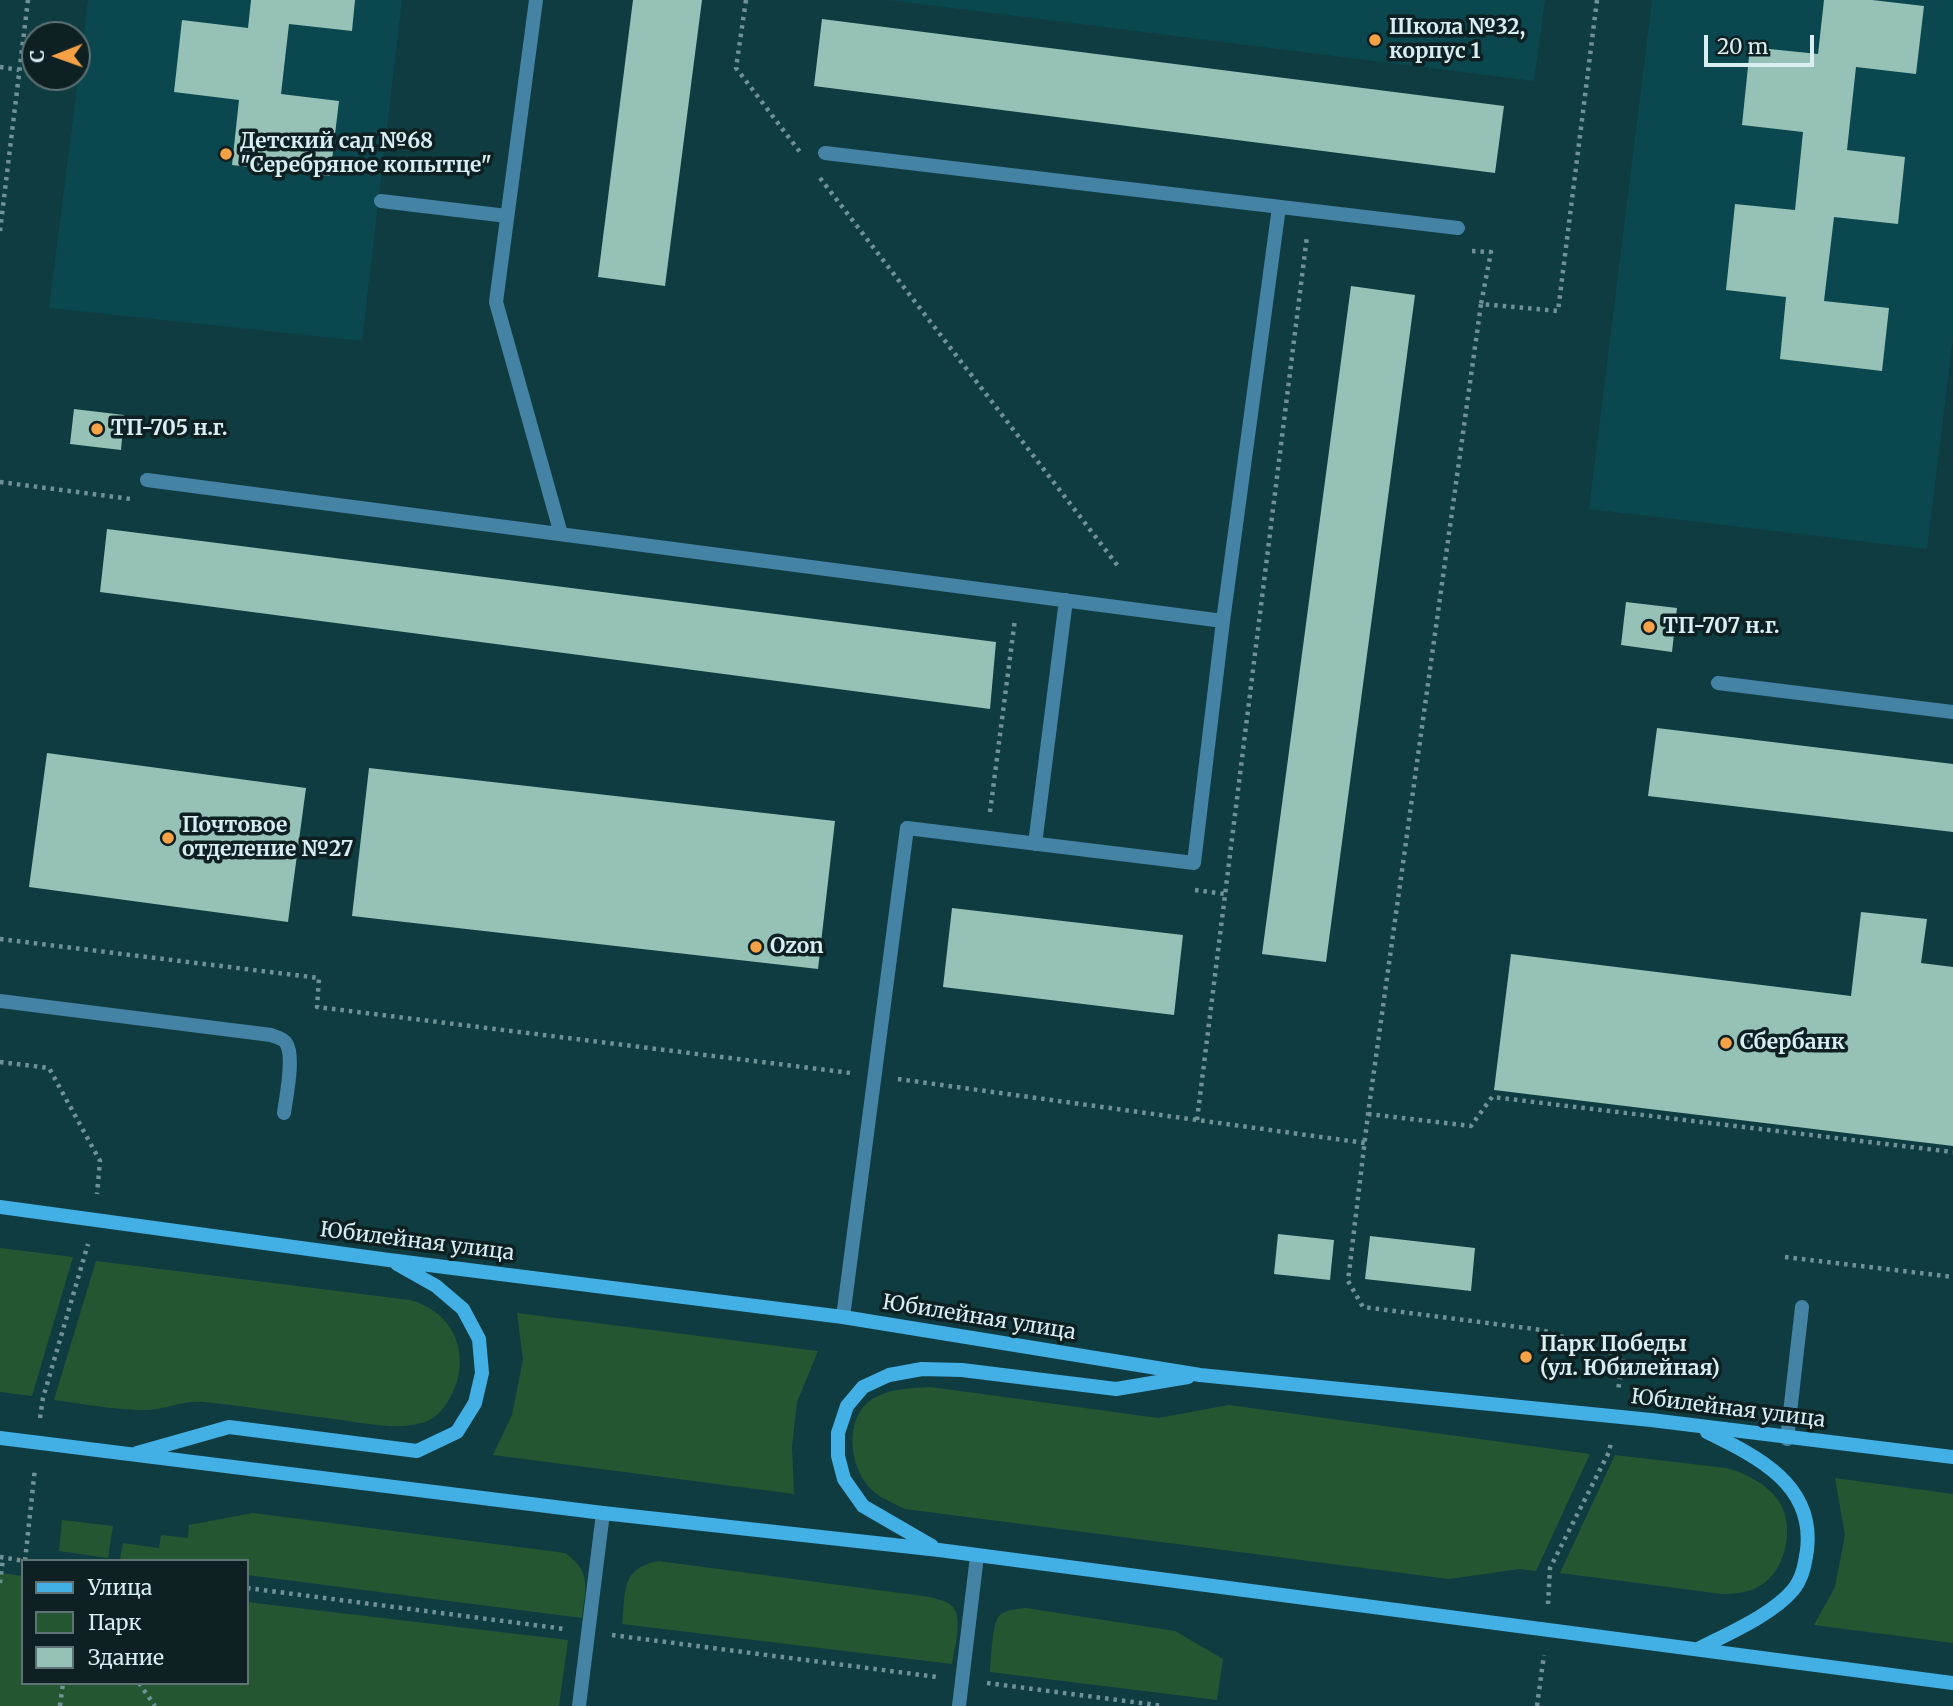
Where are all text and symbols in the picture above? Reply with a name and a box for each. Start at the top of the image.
place label: Школа №32, корпус 1 [1389,15,1525,65]
north arrow [21,21,91,91]
scale bar [1708,21,1818,65]
marker: Школа №32, корпус 1 [1367,32,1383,48]
text: 20 m [1717,33,1768,60]
text: С [25,50,49,63]
place label: Детский сад №68 "Серебряное копытце" [240,129,492,179]
marker: Детский сад №68 "Серебряное копытце" [218,146,234,162]
place label: ТП-705 н.г. [111,416,228,442]
marker: ТП-705 н.г. [89,421,105,437]
place label: ТП-707 н.г. [1663,614,1780,640]
marker: ТП-707 н.г. [1641,619,1657,635]
place label: Почтовое отделение №27 [182,813,353,863]
marker: Почтовое отделение №27 [160,830,176,846]
place label: Ozon [770,934,824,960]
marker: Ozon [748,939,764,955]
place label: Сбербанк [1740,1030,1845,1056]
marker: Сбербанк [1718,1035,1734,1051]
street label: Юбилейная улица [318,1218,516,1266]
street label: Юбилейная улица [880,1290,1078,1346]
place label: Парк Победы (ул. Юбилейная) [1540,1332,1720,1382]
marker: Парк Победы (ул. Юбилейная) [1518,1349,1534,1365]
street label: Юбилейная улица [1629,1385,1827,1433]
legend [21,1559,248,1685]
text: Улица [88,1574,152,1601]
text: Парк [88,1609,142,1636]
text: Здание [88,1644,164,1671]

